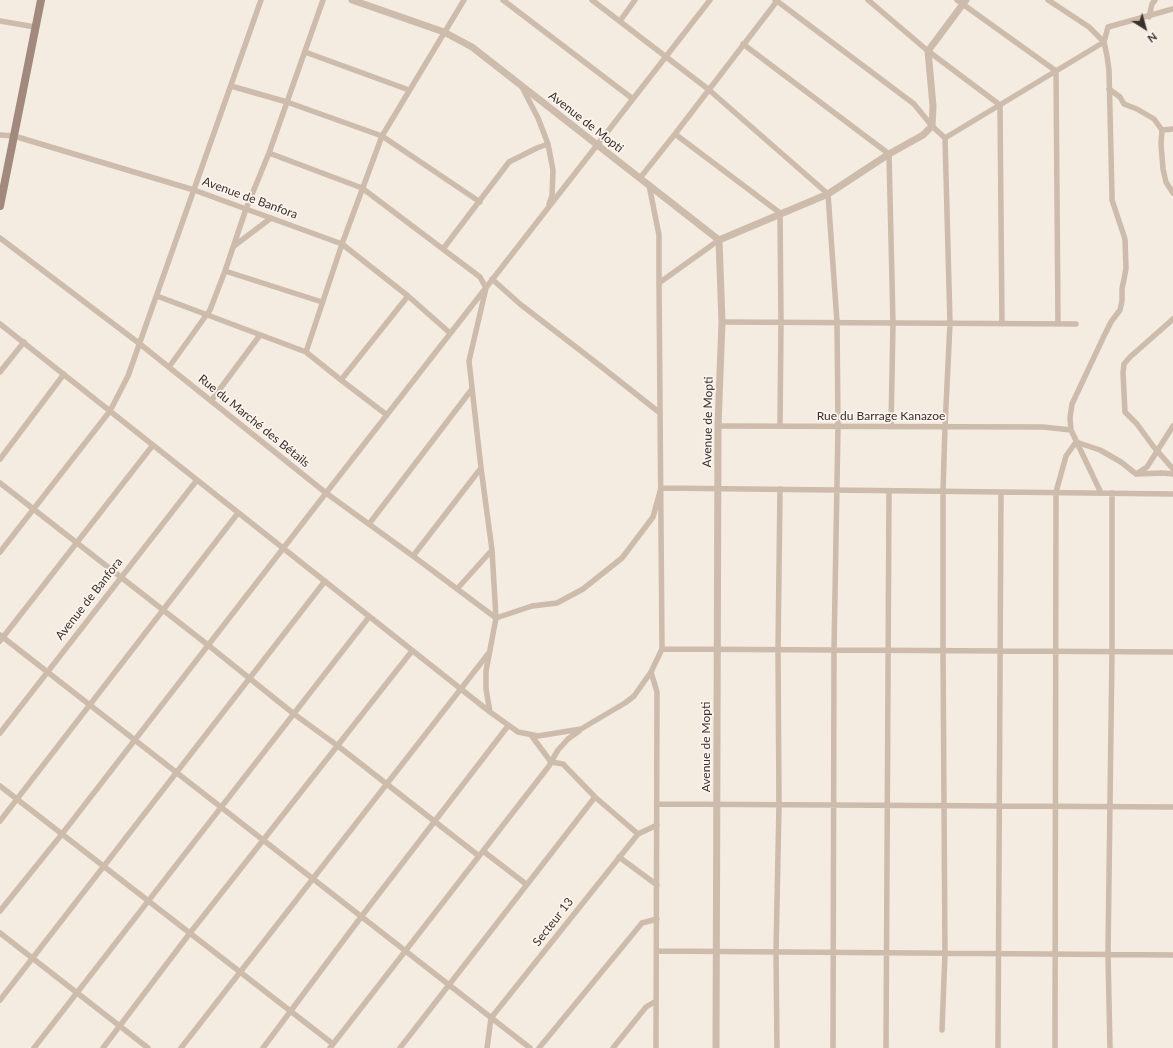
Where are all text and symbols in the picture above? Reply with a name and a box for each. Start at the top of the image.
north arrow [1125,8,1165,48]
text: N [1145,30,1160,46]
street label: Avenue de Mopti [546,88,626,156]
street label: Avenue de Banfora [200,174,300,222]
street label: Rue du Marché des Bétails [195,372,313,470]
street label: Avenue de Mopti [700,377,716,467]
street label: Rue du Barrage Kanazoe [817,409,945,423]
street label: Avenue de Banfora [52,555,126,643]
street label: Avenue de Mopti [699,702,713,792]
street label: Secteur 13 [530,895,576,949]

